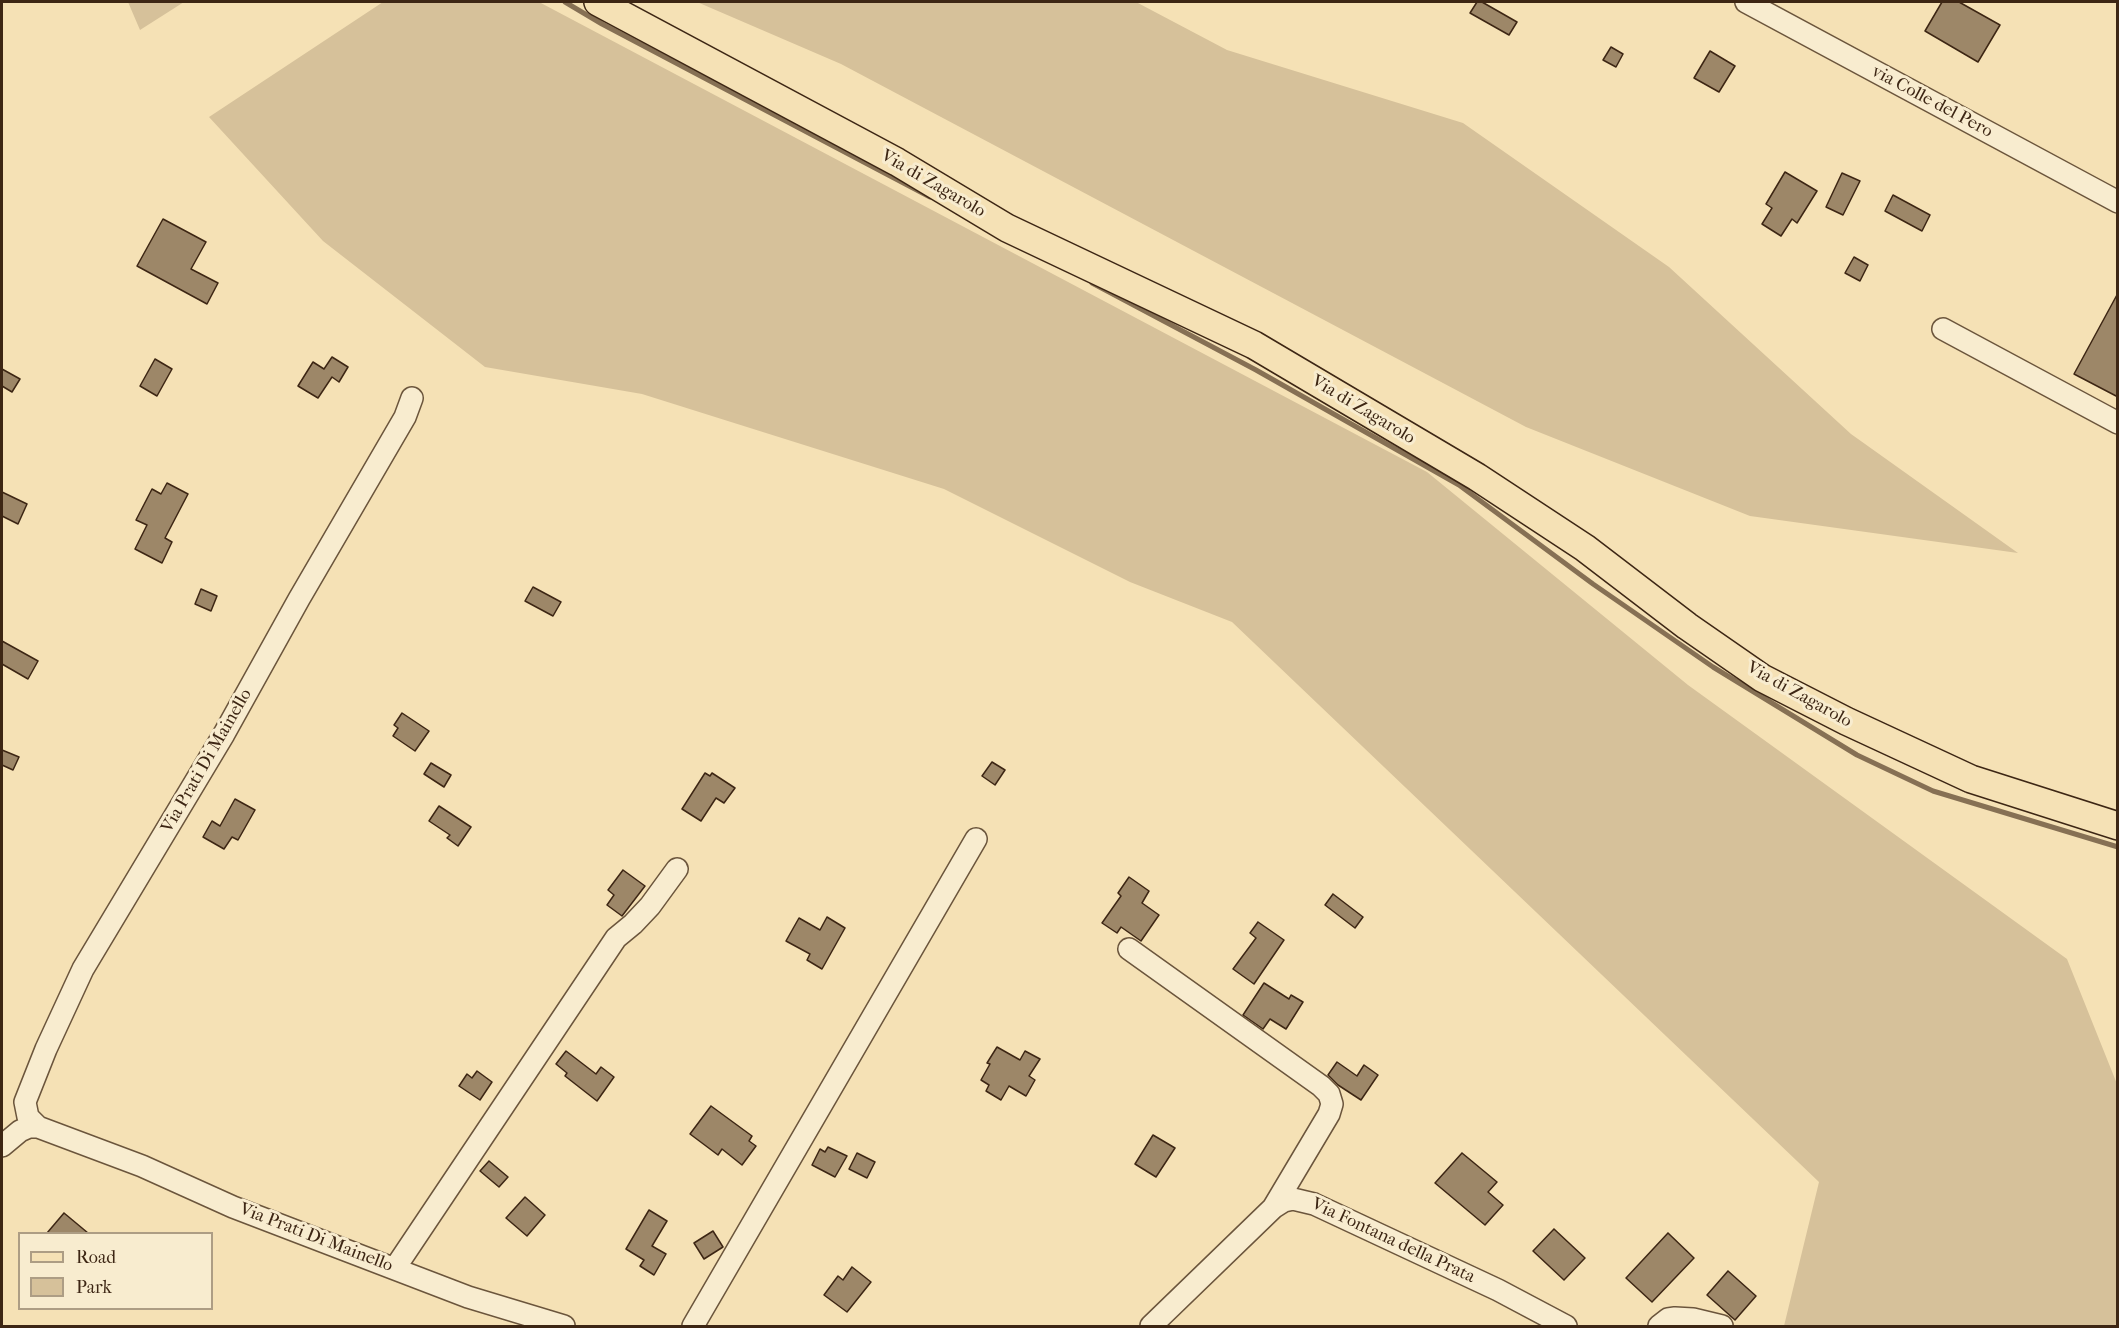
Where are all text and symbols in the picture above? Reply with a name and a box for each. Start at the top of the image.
street label: via Colle del Pero [1868,61,1996,143]
street label: Via di Zagarolo [877,145,989,223]
street label: Via di Zagarolo [1307,371,1419,449]
street label: Via di Zagarolo [1743,657,1855,733]
street label: Via Prati Di Mainello [157,685,257,837]
street label: Via Fontana della Prata [1308,1194,1478,1288]
street label: Via Prati Di Mainello [236,1199,396,1277]
legend [18,1232,213,1310]
text: Road [76,1247,116,1268]
text: Park [76,1277,112,1298]

